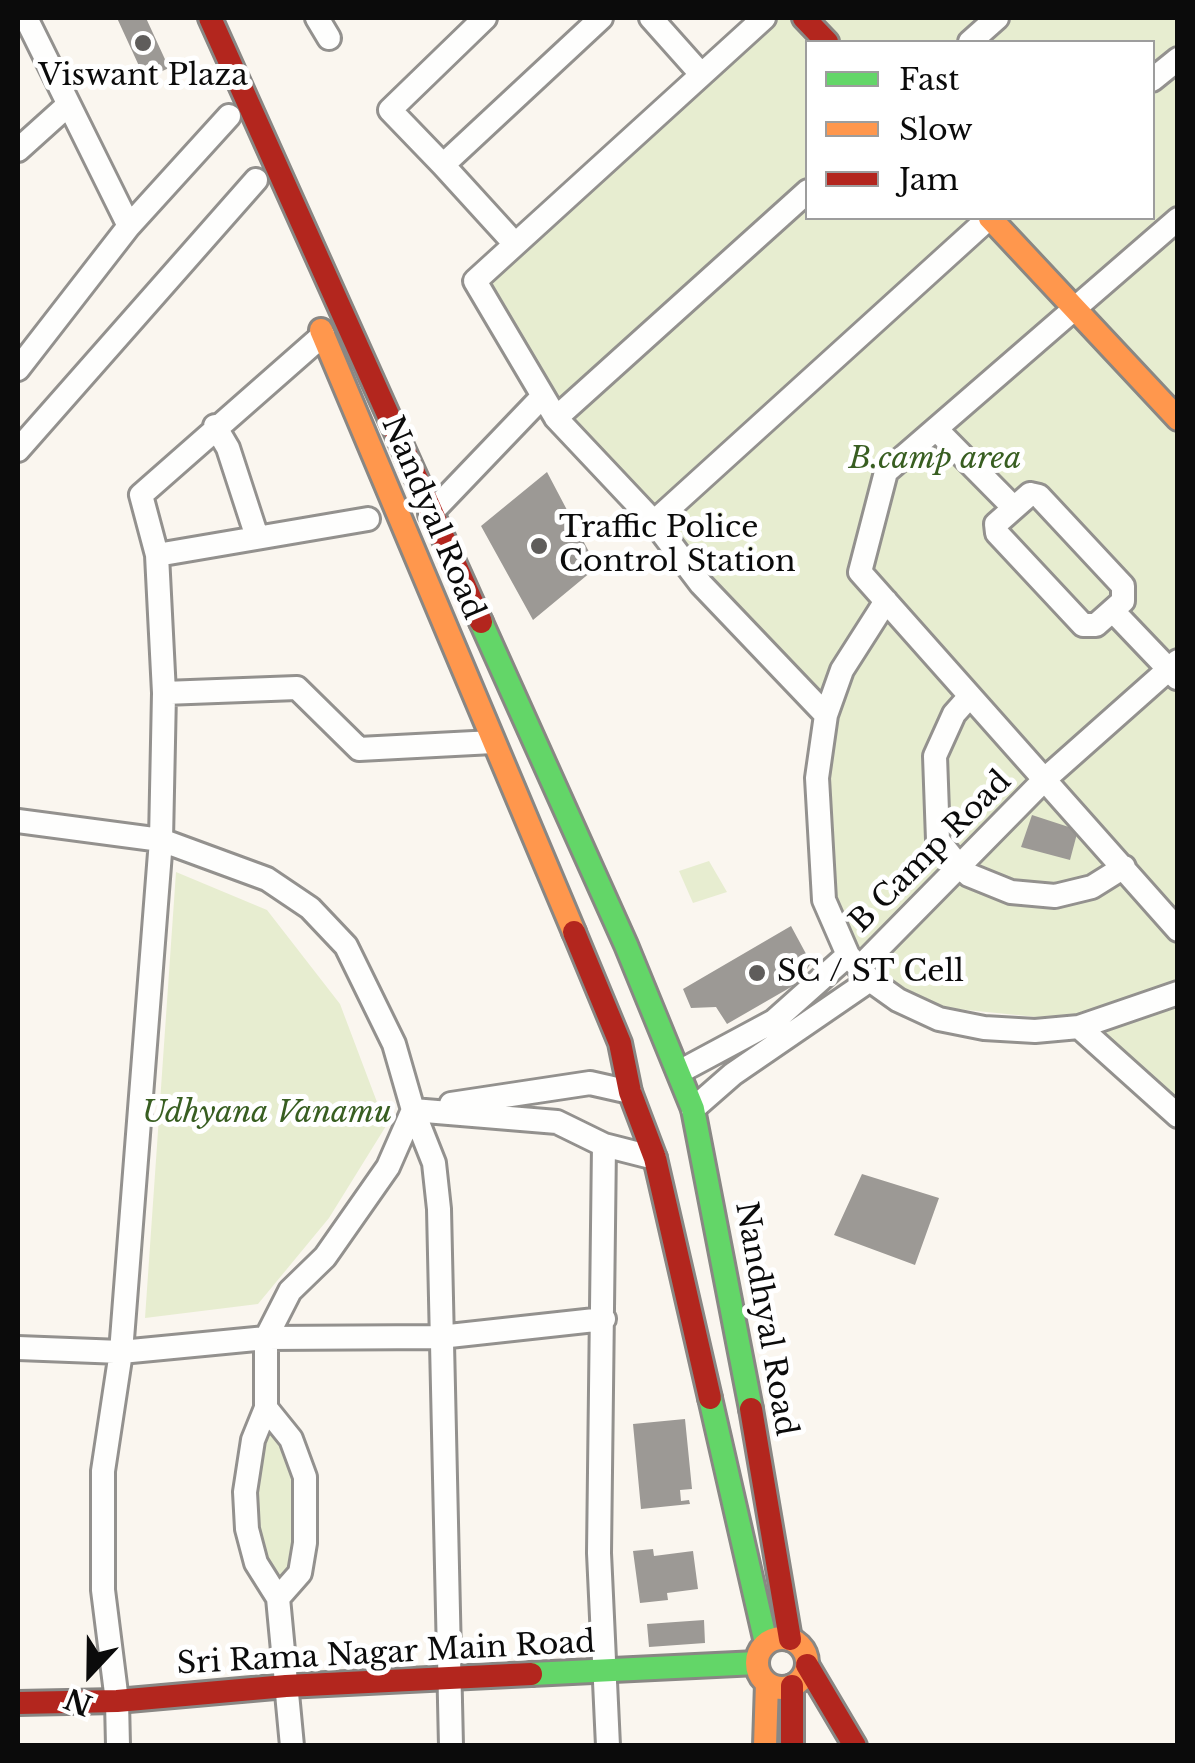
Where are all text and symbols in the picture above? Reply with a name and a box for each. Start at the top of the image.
marker: Viswant Plaza [132,32,154,54]
legend [805,40,1155,220]
place label: Viswant Plaza [38,59,248,95]
text: Fast [899,61,960,98]
text: Slow [899,111,973,148]
text: Jam [899,161,959,198]
street label: Nandyal Road [373,411,491,625]
park label: B.camp area [849,442,1021,478]
place label: Traffic Police Control Station [559,511,796,582]
marker: Traffic Police Control Station [528,535,550,557]
street label: B Camp Road [843,764,1019,940]
place label: SC / ST Cell [777,955,964,991]
marker: SC / ST Cell [746,962,768,984]
park label: Udhyana Vanamu [142,1096,392,1132]
street label: Nandhyal Road [727,1199,803,1439]
north arrow [40,1623,140,1723]
street label: Sri Rama Nagar Main Road [176,1625,596,1683]
text: N [60,1680,97,1722]

